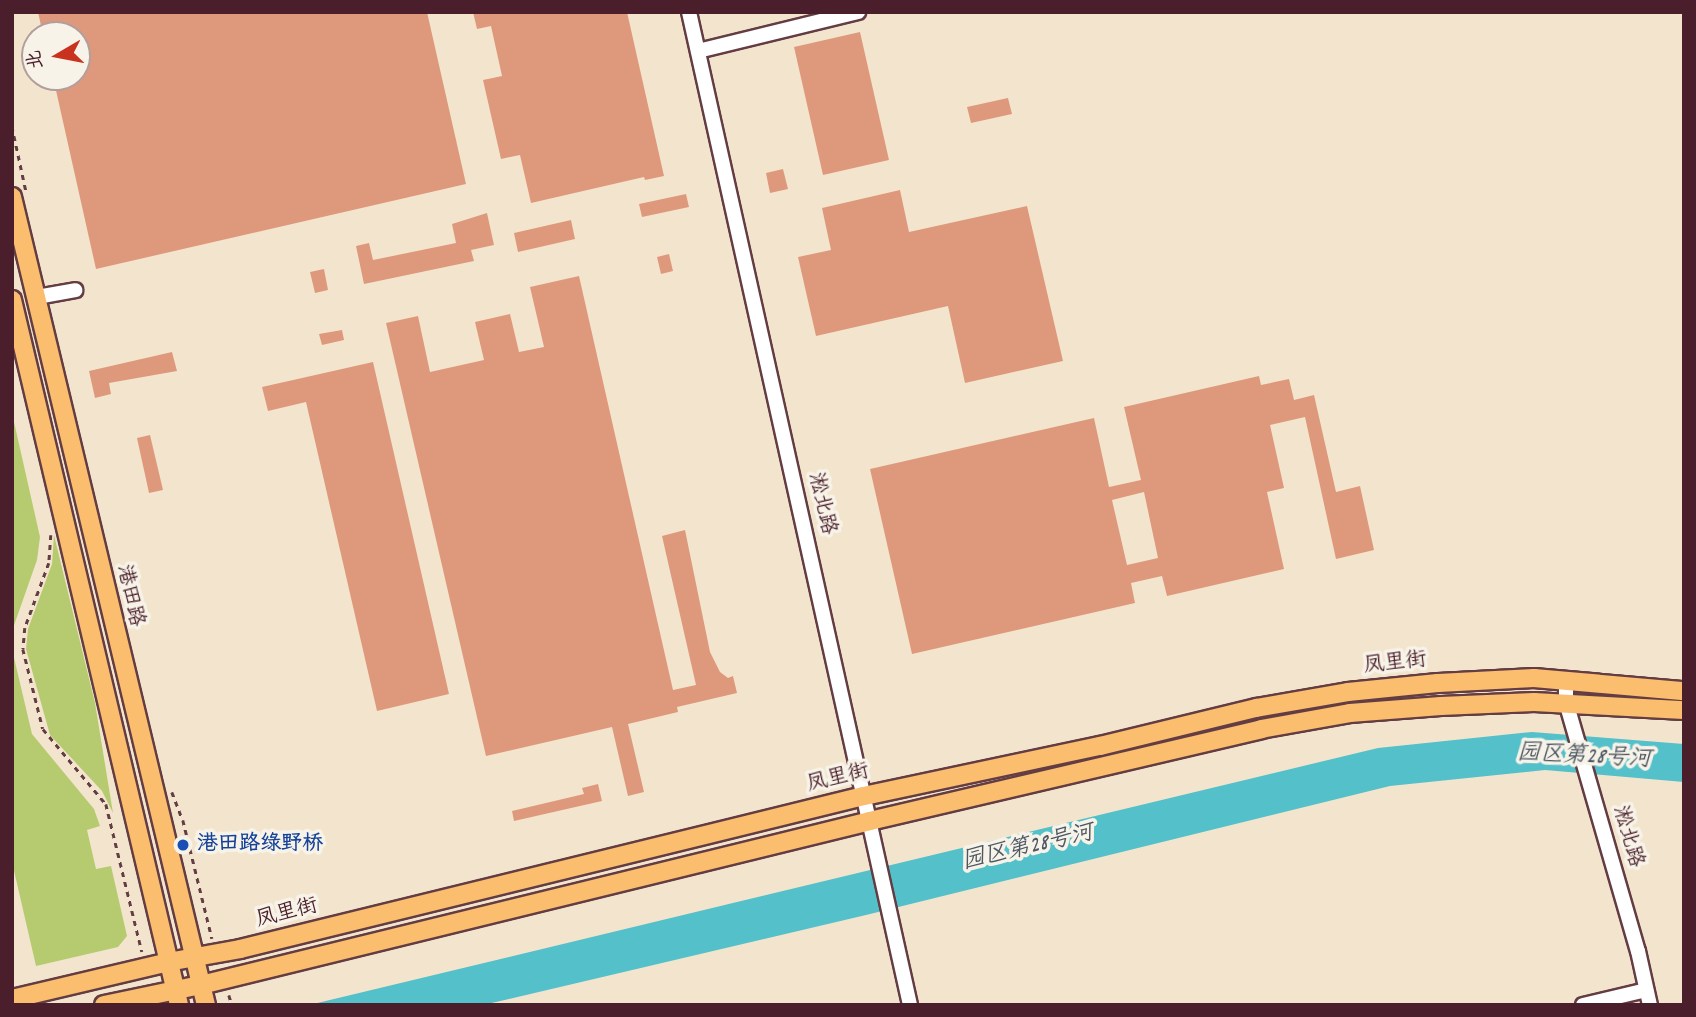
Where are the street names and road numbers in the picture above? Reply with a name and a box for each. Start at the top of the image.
street label: 淞北路 [802,470,840,538]
street label: 港田路 [110,562,148,630]
street label: 凤里街 [1362,648,1428,680]
street label: 凤里街 [804,760,872,798]
street label: 淞北路 [1606,803,1648,871]
street label: 凤里街 [253,894,321,934]

